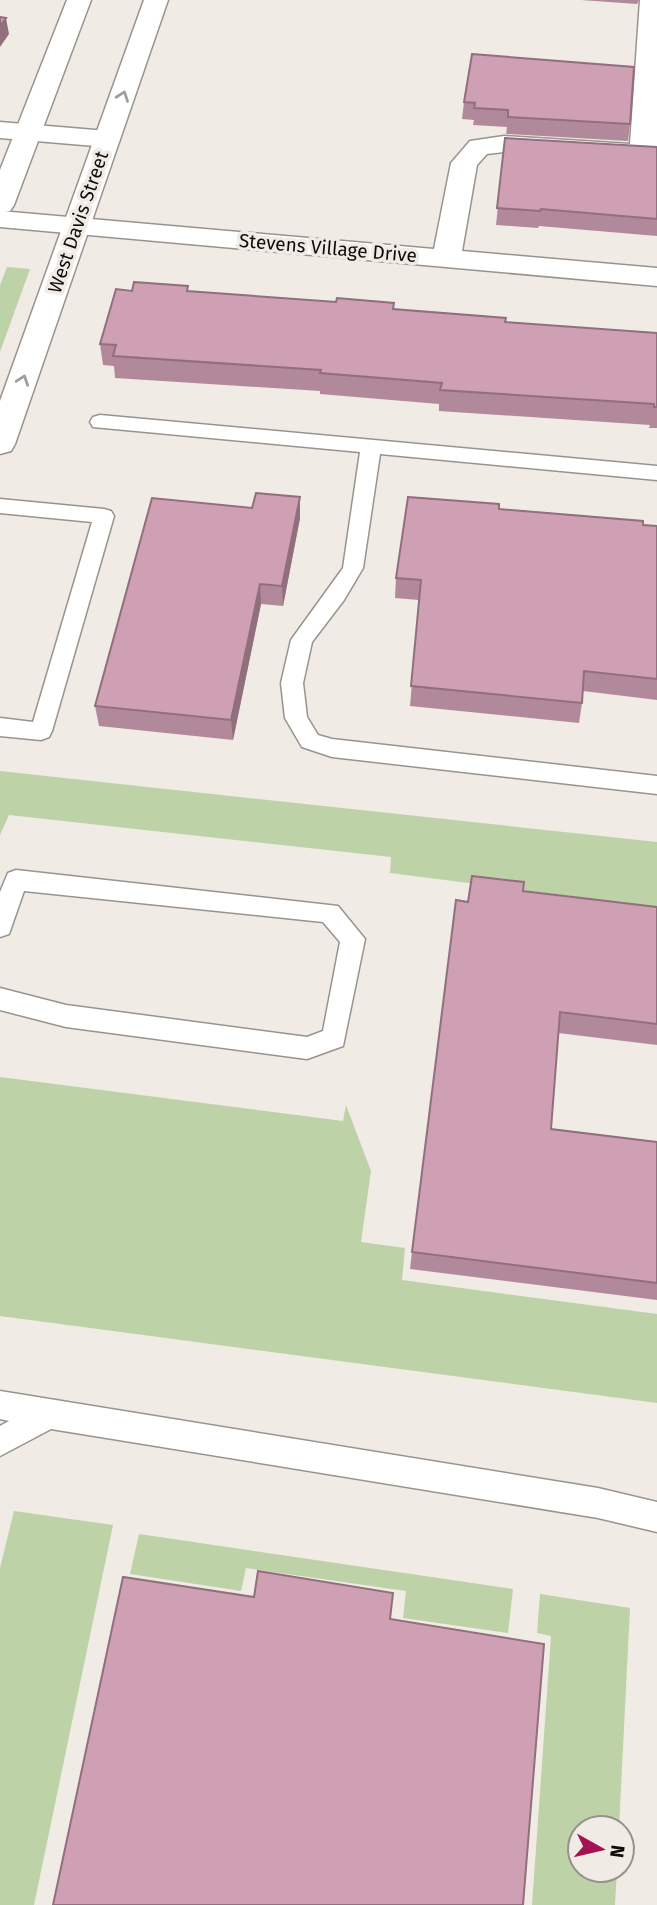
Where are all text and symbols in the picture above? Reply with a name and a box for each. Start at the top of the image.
one-way arrow [114,90,128,102]
street label: West Davis Street [43,148,113,296]
street label: Stevens Village Drive [238,229,418,267]
one-way arrow [15,374,29,386]
north arrow [566,1814,636,1884]
text: N [605,1843,630,1859]

